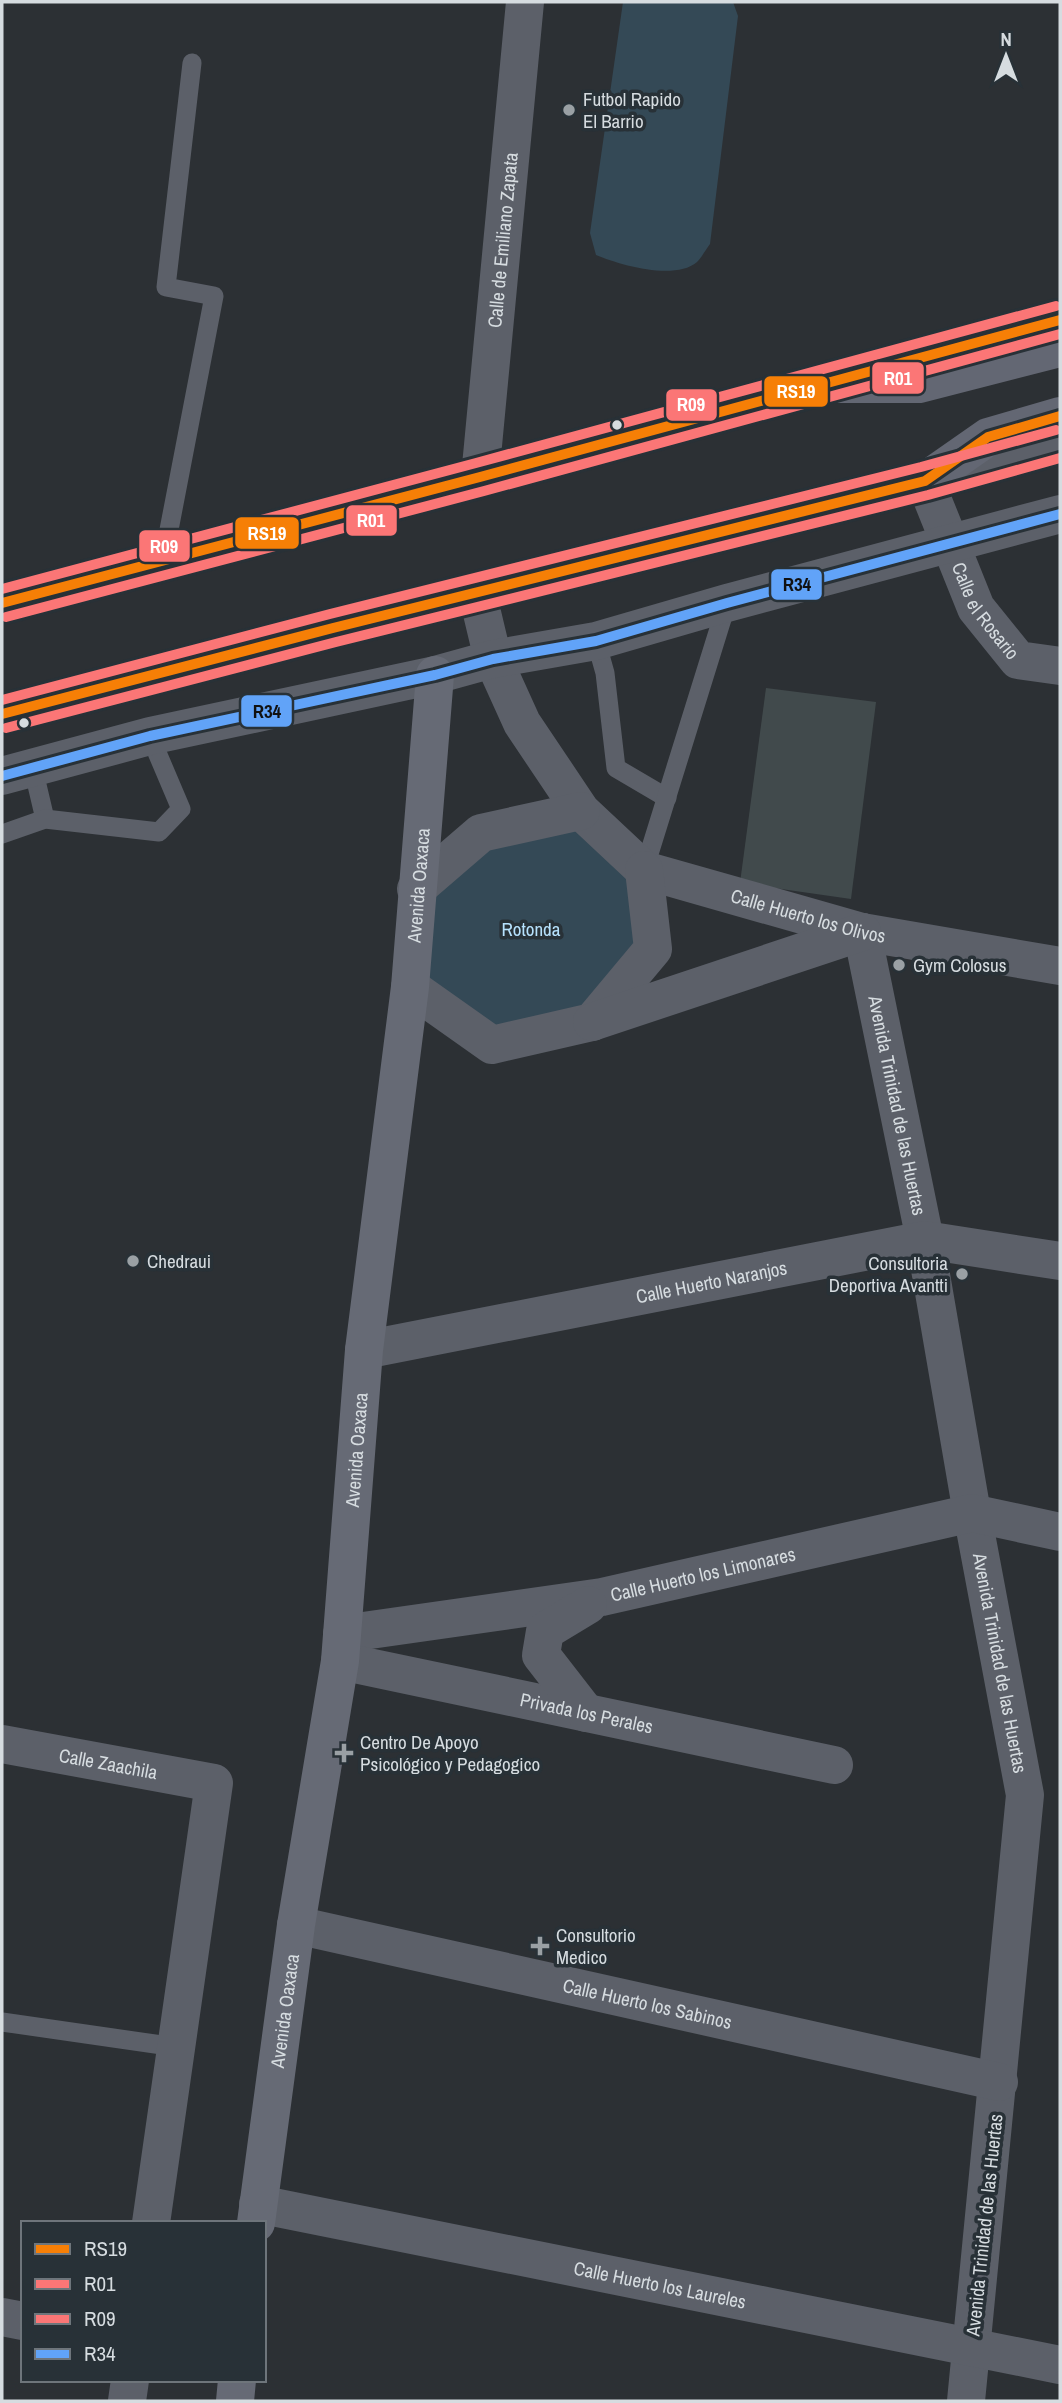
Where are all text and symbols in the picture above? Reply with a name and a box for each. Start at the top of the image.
north arrow [971,21,1041,91]
text: N [1000,26,1012,52]
place label: Futbol Rapido El Barrio [583,86,681,134]
marker: Futbol Rapido El Barrio [561,102,577,118]
street label: Calle de Emiliano Zapata [481,151,524,329]
line badge: R01 [871,361,925,395]
text: R01 [884,365,913,391]
line badge: RS19 [763,375,829,408]
text: RS19 [777,378,816,404]
line badge: R09 [665,388,718,422]
text: R09 [677,391,706,417]
unlabelled marker [610,418,624,432]
line badge: R01 [345,504,398,537]
text: R01 [357,507,386,533]
line badge: RS19 [234,516,300,550]
text: RS19 [248,520,287,546]
line badge: R09 [138,529,191,563]
text: R09 [150,533,179,559]
street label: Calle el Rosario [946,558,1025,665]
line badge: R34 [770,568,823,601]
text: R34 [783,571,812,597]
line badge: R34 [240,694,293,728]
text: R34 [253,698,282,724]
unlabelled marker [17,716,31,730]
street label: Avenida Oaxaca [401,827,436,945]
street label: Calle Huerto los Olivos [728,882,888,949]
park label: Rotonda [502,916,561,942]
place label: Gym Colosus [913,952,1007,978]
marker: Gym Colosus [891,957,907,973]
street label: Avenida Trinidad de las Huertas [862,992,933,1218]
place label: Chedraui [147,1248,211,1274]
place label: Consultoria Deportiva Avantti [829,1250,948,1298]
marker: Chedraui [125,1253,141,1269]
street label: Calle Huerto Naranjos [634,1254,789,1309]
marker: Consultoria Deportiva Avantti [954,1266,970,1282]
street label: Avenida Oaxaca [339,1391,374,1509]
street label: Calle Huerto los Limonares [608,1540,798,1608]
street label: Avenida Trinidad de las Huertas [967,1550,1034,1775]
street label: Privada los Perales [518,1686,656,1740]
place label: Centro De Apoyo Psicológico y Pedagogico [360,1729,540,1777]
street label: Calle Zaachila [57,1742,160,1785]
marker: Centro De Apoyo Psicológico y Pedagogico [334,1743,354,1763]
place label: Consultorio Medico [556,1922,636,1970]
marker: Consultorio Medico [530,1936,550,1956]
street label: Avenida Oaxaca [264,1952,305,2071]
street label: Calle Huerto los Sabinos [560,1972,735,2035]
street label: Avenida Trinidad de las Huertas [959,2112,1009,2338]
legend [21,2221,266,2382]
text: RS19 [84,2234,127,2263]
street label: Calle Huerto los Laureles [572,2255,749,2315]
text: R01 [84,2269,116,2298]
text: R09 [84,2304,116,2333]
text: R34 [84,2339,116,2368]

